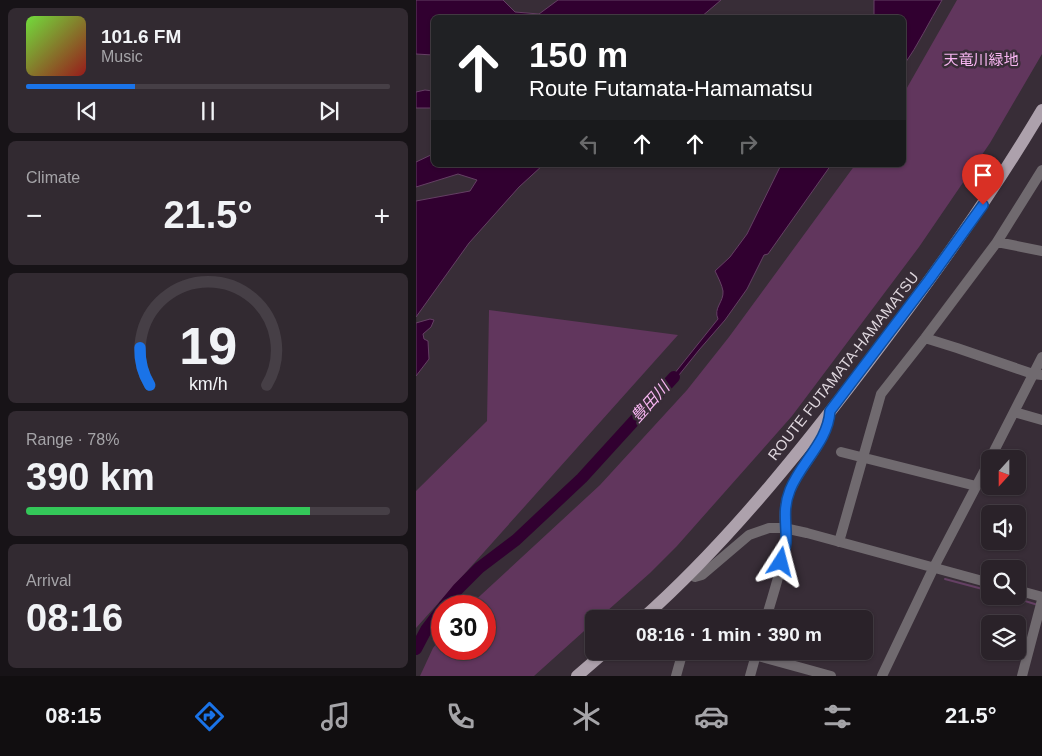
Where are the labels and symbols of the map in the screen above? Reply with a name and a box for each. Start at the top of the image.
park label: 天竜川緑地 [943,51,1019,68]
pin [962,154,1004,205]
street label: ROUTE FUTAMATA-HAMAMATSU [764,269,922,463]
water label: 豊田川 [628,377,674,426]
north arrow [981,450,1026,495]
position arrow [754,535,806,587]
speed limit sign: 30 [431,595,496,660]

